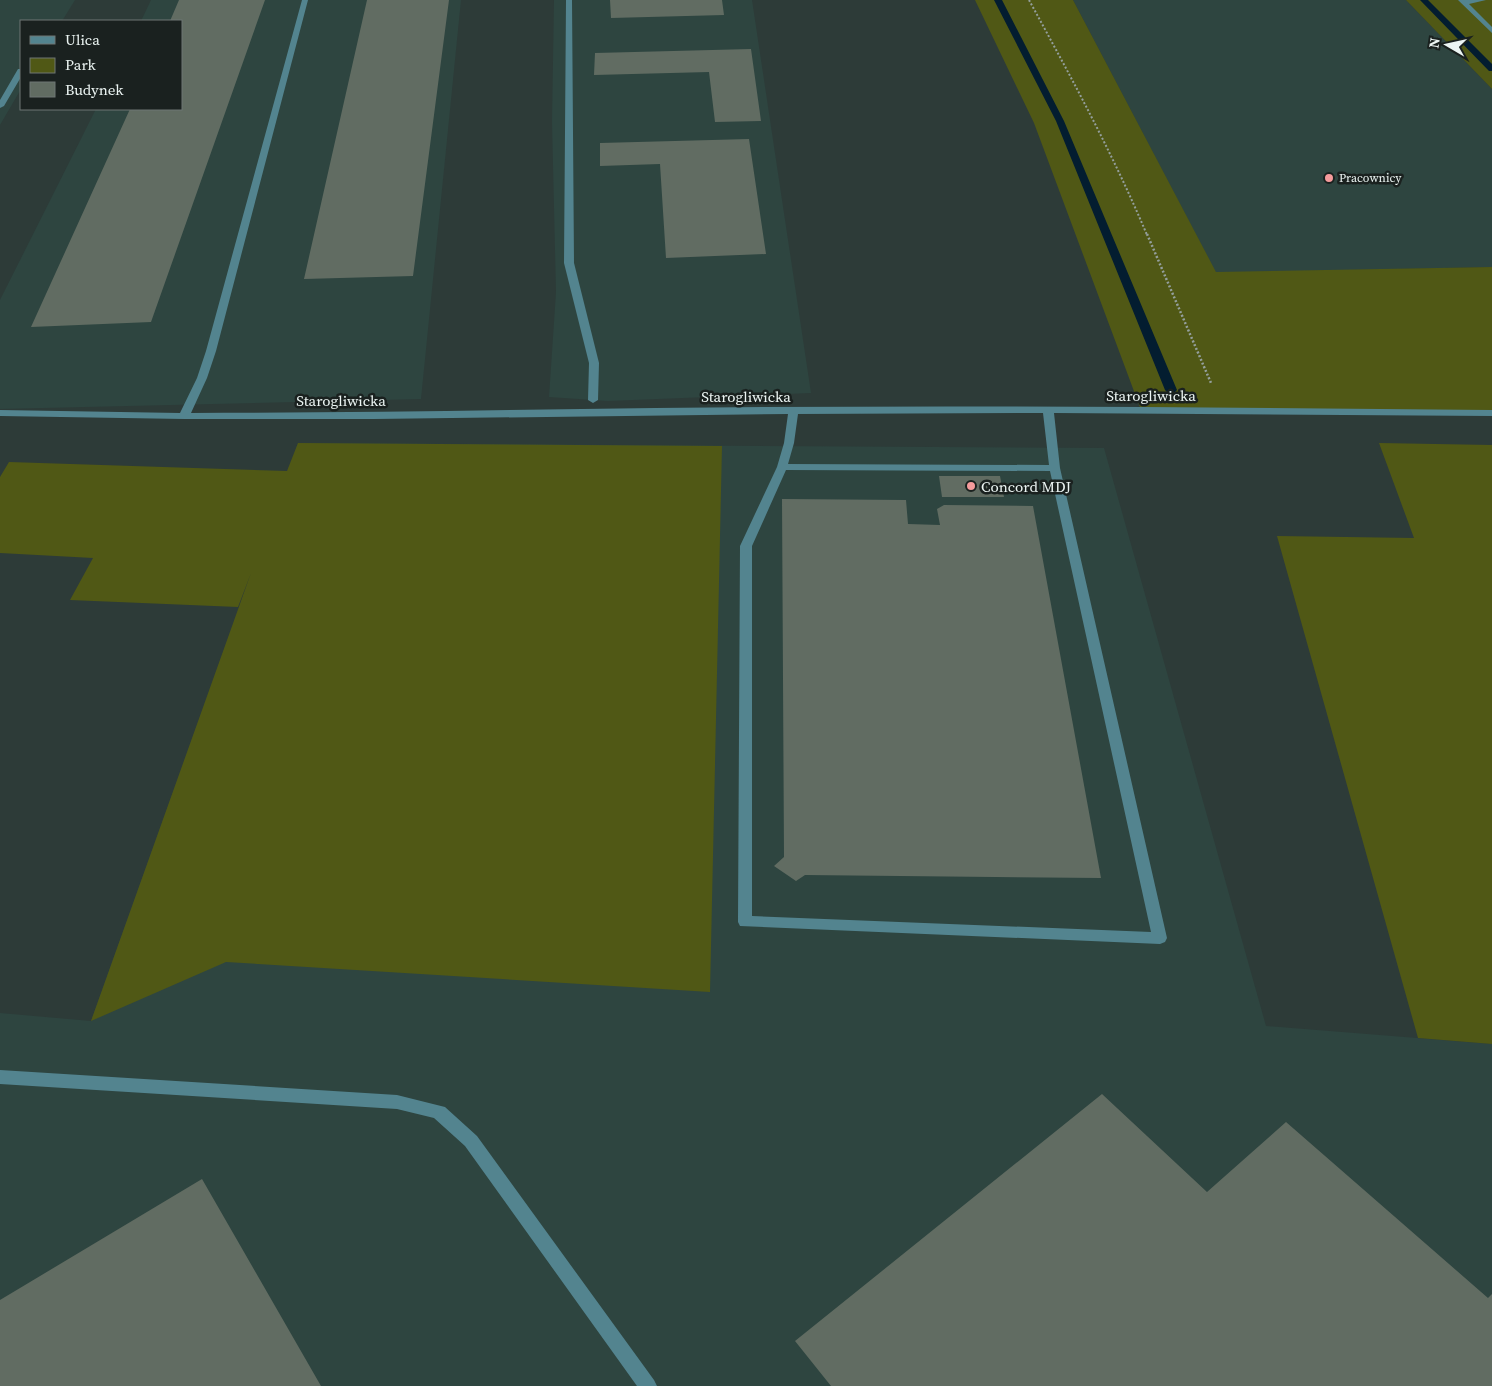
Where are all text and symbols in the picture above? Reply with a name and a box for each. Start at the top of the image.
legend [20,20,182,110]
north arrow [1422,20,1472,70]
text: Ulica [65,29,100,50]
text: N [1423,36,1445,50]
text: Park [65,54,97,75]
text: Budynek [65,79,124,100]
place label: Pracownicy [1339,170,1402,186]
marker: Pracownicy [1323,172,1335,184]
street label: Starogliwicka [1106,385,1196,406]
street label: Starogliwicka [701,386,791,407]
street label: Starogliwicka [296,390,386,411]
place label: Concord MDJ [981,476,1072,497]
marker: Concord MDJ [965,480,977,492]

